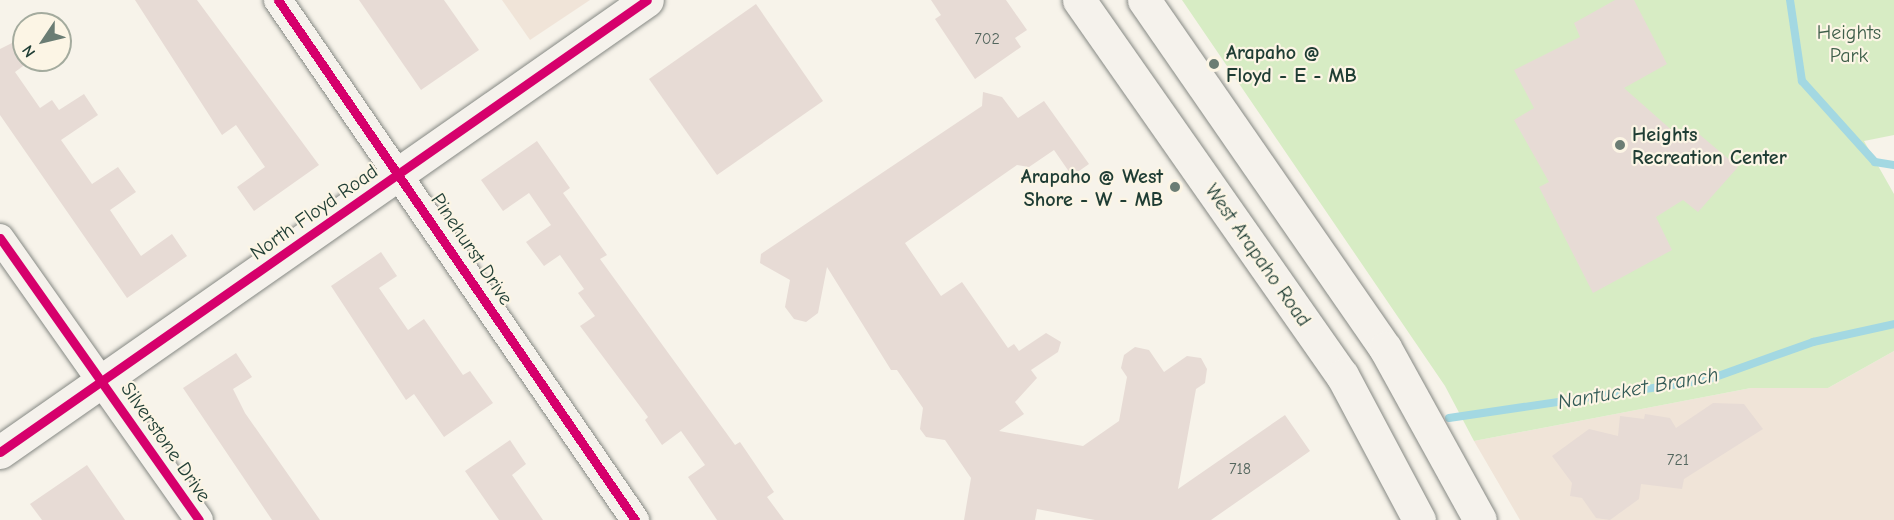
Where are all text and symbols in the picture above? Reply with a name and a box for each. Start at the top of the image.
north arrow [12,12,72,72]
park label: Heights Park [1817,20,1881,67]
house number: 702 [974,29,1000,49]
place label: Arapaho @ Floyd - E - MB [1226,40,1357,87]
text: N [19,42,39,61]
marker: Arapaho @ Floyd - E - MB [1207,57,1221,71]
place label: Heights Recreation Center [1632,122,1787,169]
marker: Heights Recreation Center [1613,138,1627,152]
street label: North Floyd Road [246,159,382,265]
place label: Arapaho @ West Shore - W - MB [1021,164,1163,211]
street label: West Arapaho Road [1200,179,1316,331]
marker: Arapaho @ West Shore - W - MB [1168,180,1182,194]
street label: Pinehurst Drive [426,189,518,309]
water label: Nantucket Branch [1556,361,1720,415]
street label: Silverstone Drive [116,377,216,507]
house number: 721 [1667,450,1689,470]
house number: 718 [1229,459,1251,479]

